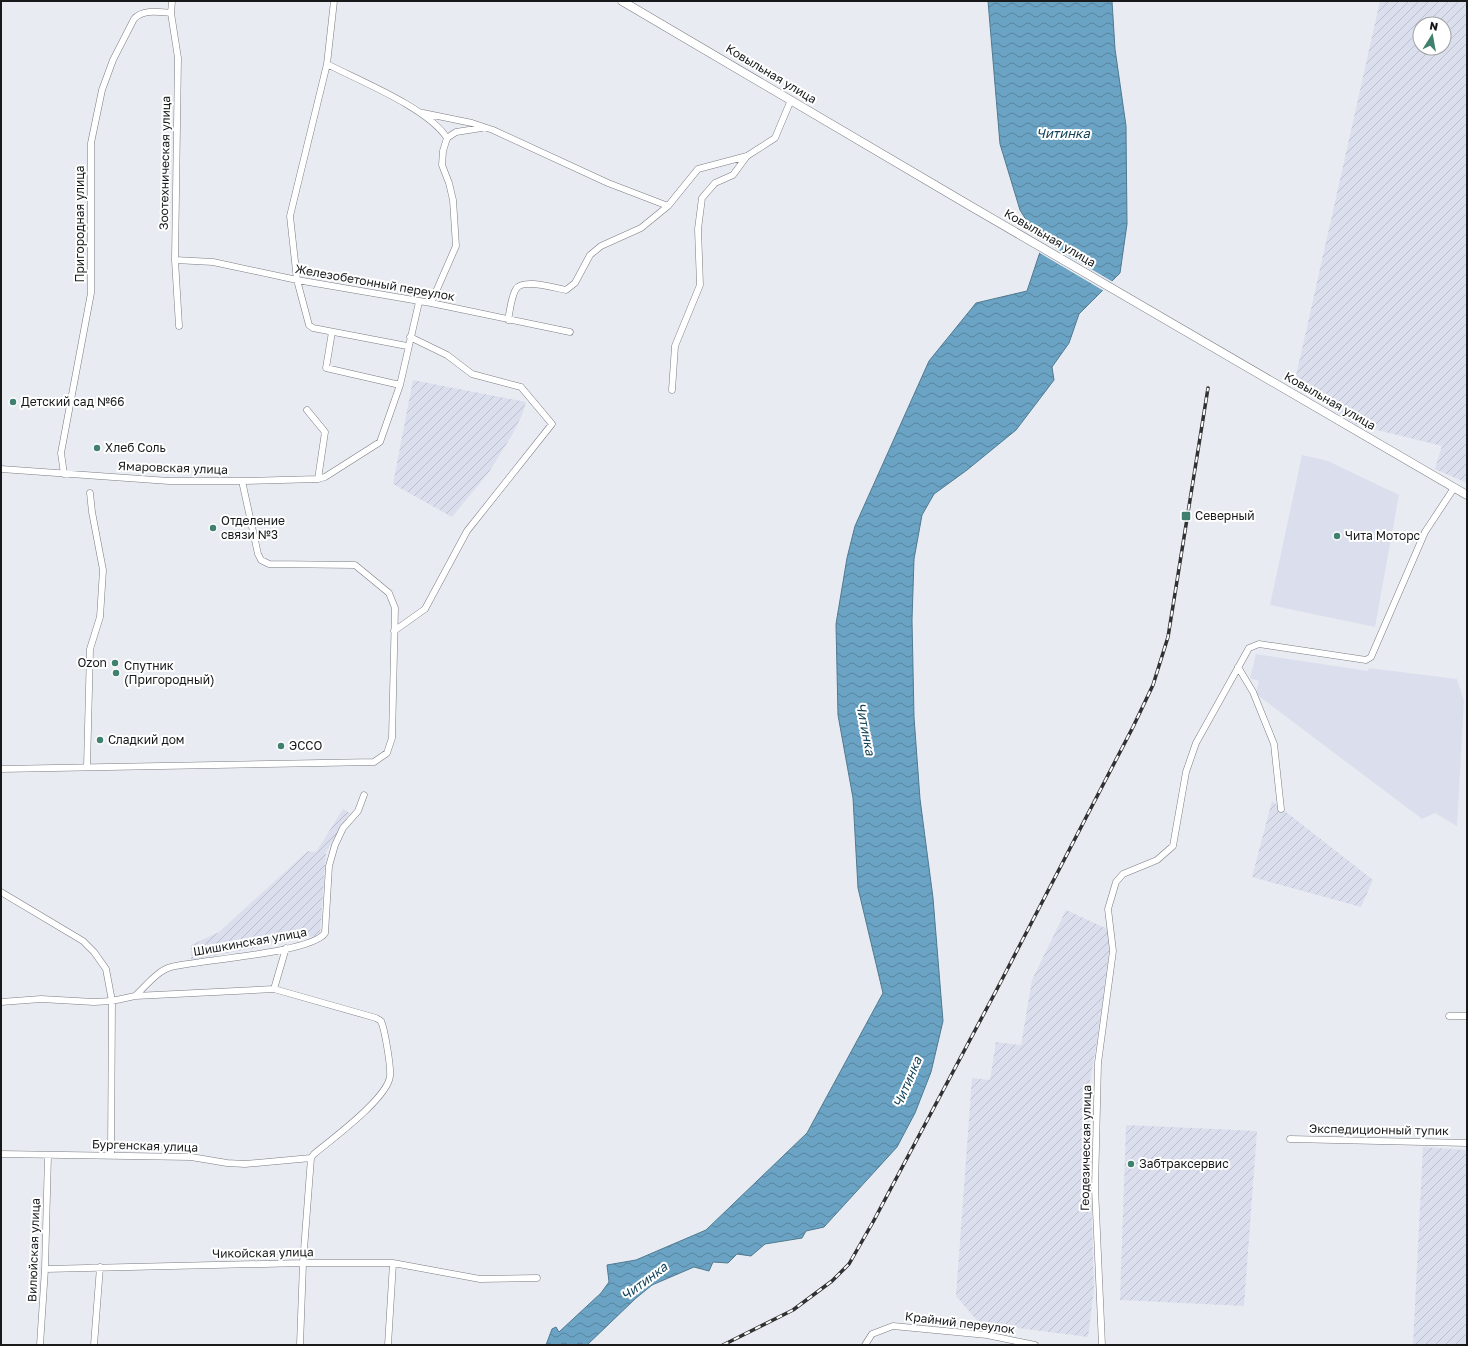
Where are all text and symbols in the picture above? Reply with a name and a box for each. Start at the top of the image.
north arrow [1412,16,1452,56]
text: N [1429,19,1439,33]
street label: Ковыльная улица [723,41,819,107]
street label: Зоотехническая улица [156,96,173,230]
water label: Читинка [1036,125,1090,141]
street label: Пригородная улица [72,165,87,283]
street label: Ковыльная улица [1002,205,1099,270]
street label: Железобетонный переулок [294,261,456,304]
street label: Ковыльная улица [1282,368,1379,433]
place label: Детский сад №66 [21,394,125,409]
marker: Детский сад №66 [8,397,18,407]
place label: Хлеб Соль [105,440,166,455]
marker: Хлеб Соль [92,443,102,453]
street label: Ямаровская улица [118,458,228,477]
place label: Северный [1195,508,1255,523]
marker: Северный [1180,510,1192,522]
place label: Отделение связи №3 [221,513,285,542]
marker: Отделение связи №3 [208,523,218,533]
place label: Чита Моторс [1345,528,1421,543]
marker: Чита Моторс [1332,531,1342,541]
place label: Ozon [78,655,107,670]
marker: Ozon [110,658,120,668]
place label: Спутник (Пригородный) [124,658,215,687]
marker: Спутник (Пригородный) [111,668,121,678]
water label: Читинка [853,701,879,757]
place label: Сладкий дом [108,732,185,747]
marker: Сладкий дом [95,735,105,745]
place label: ЭССО [289,738,322,753]
marker: ЭССО [276,741,286,751]
street label: Шишкинская улица [192,924,308,959]
water label: Читинка [889,1054,925,1110]
street label: Геодезическая улица [1077,1085,1094,1211]
street label: Экспедиционный тупик [1309,1121,1449,1138]
street label: Бургенская улица [92,1136,199,1155]
place label: Забтраксервис [1139,1156,1229,1171]
marker: Забтраксервис [1126,1159,1136,1169]
street label: Вилюйская улица [24,1198,43,1302]
street label: Чикойская улица [212,1244,314,1261]
water label: Читинка [618,1258,671,1304]
street label: Крайний переулок [904,1308,1016,1337]

